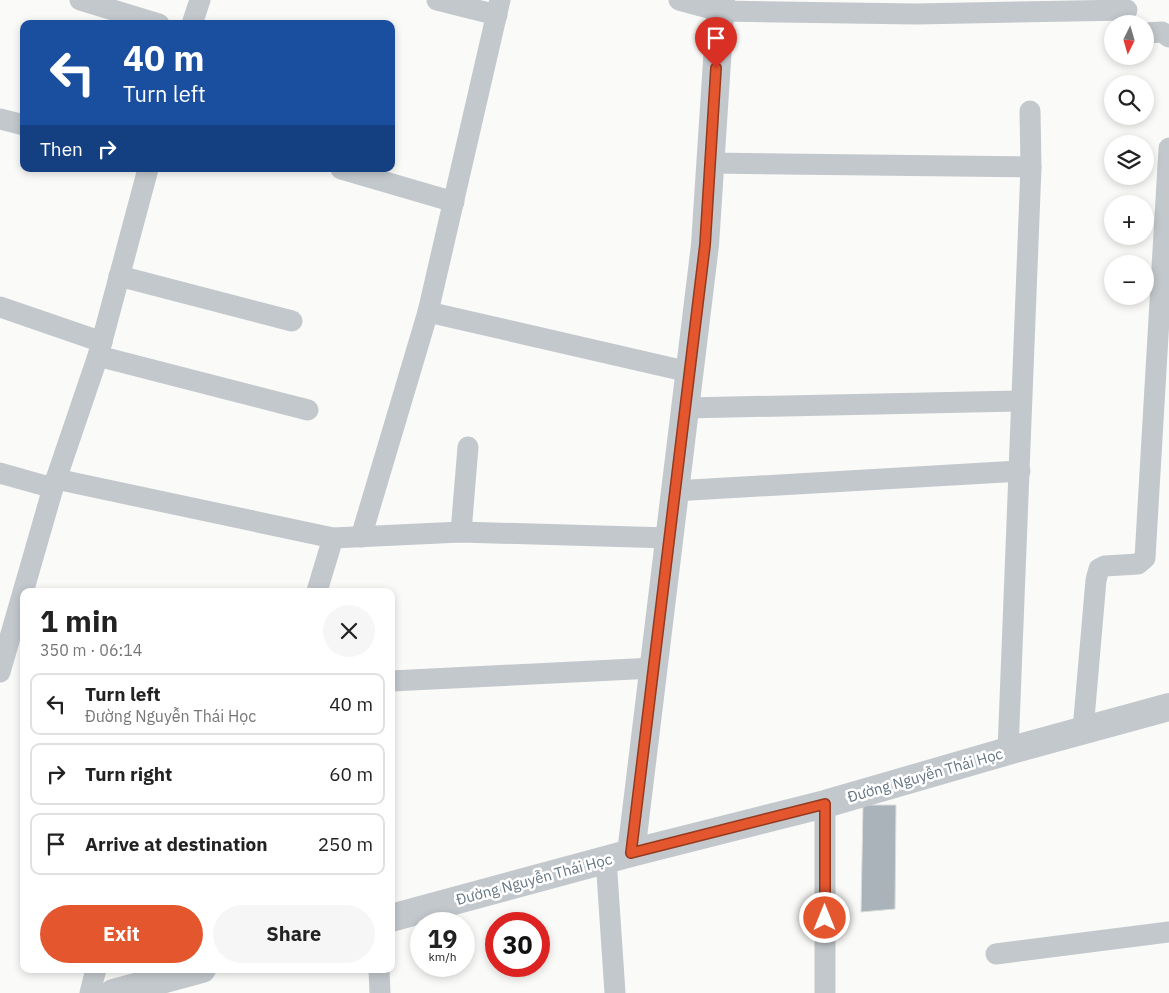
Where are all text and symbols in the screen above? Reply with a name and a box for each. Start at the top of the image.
north arrow [1104,15,1154,65]
map controls [1104,15,1154,305]
pin [695,17,737,68]
icon: arrive [702,24,730,52]
text: 40 m [123,35,205,81]
icon: left [40,40,105,105]
button: search [1104,75,1154,125]
text: Turn left [123,79,206,108]
icon: right [93,135,121,163]
button: layers [1104,135,1154,185]
text: Then [40,137,83,161]
button: + [1104,195,1154,245]
button: − [1104,255,1154,305]
text: 1 min [40,601,118,640]
button: close [323,605,375,657]
text: 350 m · 06:14 [40,640,142,660]
text: Turn left [85,682,161,706]
icon: left [42,690,70,718]
text: 40 m [329,692,373,716]
text: Đường Nguyễn Thái Học [85,706,256,726]
street label: Đường Nguyễn Thái Học [845,744,1005,806]
icon: right [42,760,70,788]
text: Turn right [85,762,172,786]
text: 60 m [329,762,373,786]
icon: arrive [42,830,70,858]
text: Arrive at destination [85,832,268,856]
text: 250 m [318,832,373,856]
street label: Đường Nguyễn Thái Học [454,849,614,909]
position arrow [798,891,850,943]
button: Exit [40,905,203,963]
button: Share [213,905,375,963]
speed limit sign: 30 [485,912,550,977]
text: 19 [427,922,458,955]
text: km/h [428,949,457,964]

